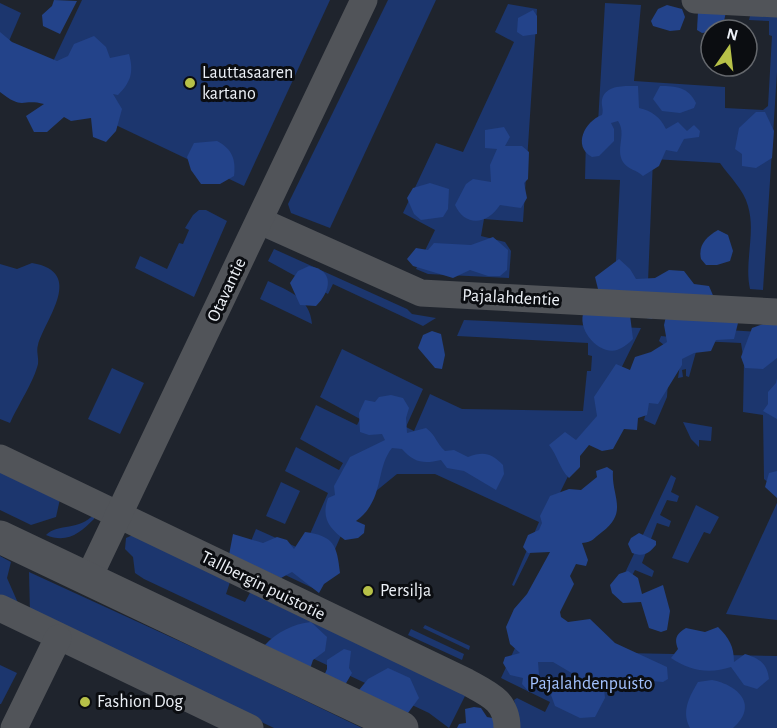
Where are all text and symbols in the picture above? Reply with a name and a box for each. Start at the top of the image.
north arrow [699,18,759,78]
text: N [725,25,740,44]
place label: Lauttasaaren kartano [202,64,293,103]
marker: Lauttasaaren kartano [183,76,197,90]
street label: Otavantie [204,255,250,325]
street label: Pajalahdentie [462,286,560,310]
street label: Tallbergin puistotie [198,548,328,624]
place label: Persilja [380,582,431,600]
marker: Persilja [361,584,375,598]
park label: Pajalahdenpuisto [529,675,653,693]
place label: Fashion Dog [97,693,183,711]
marker: Fashion Dog [78,695,92,709]

